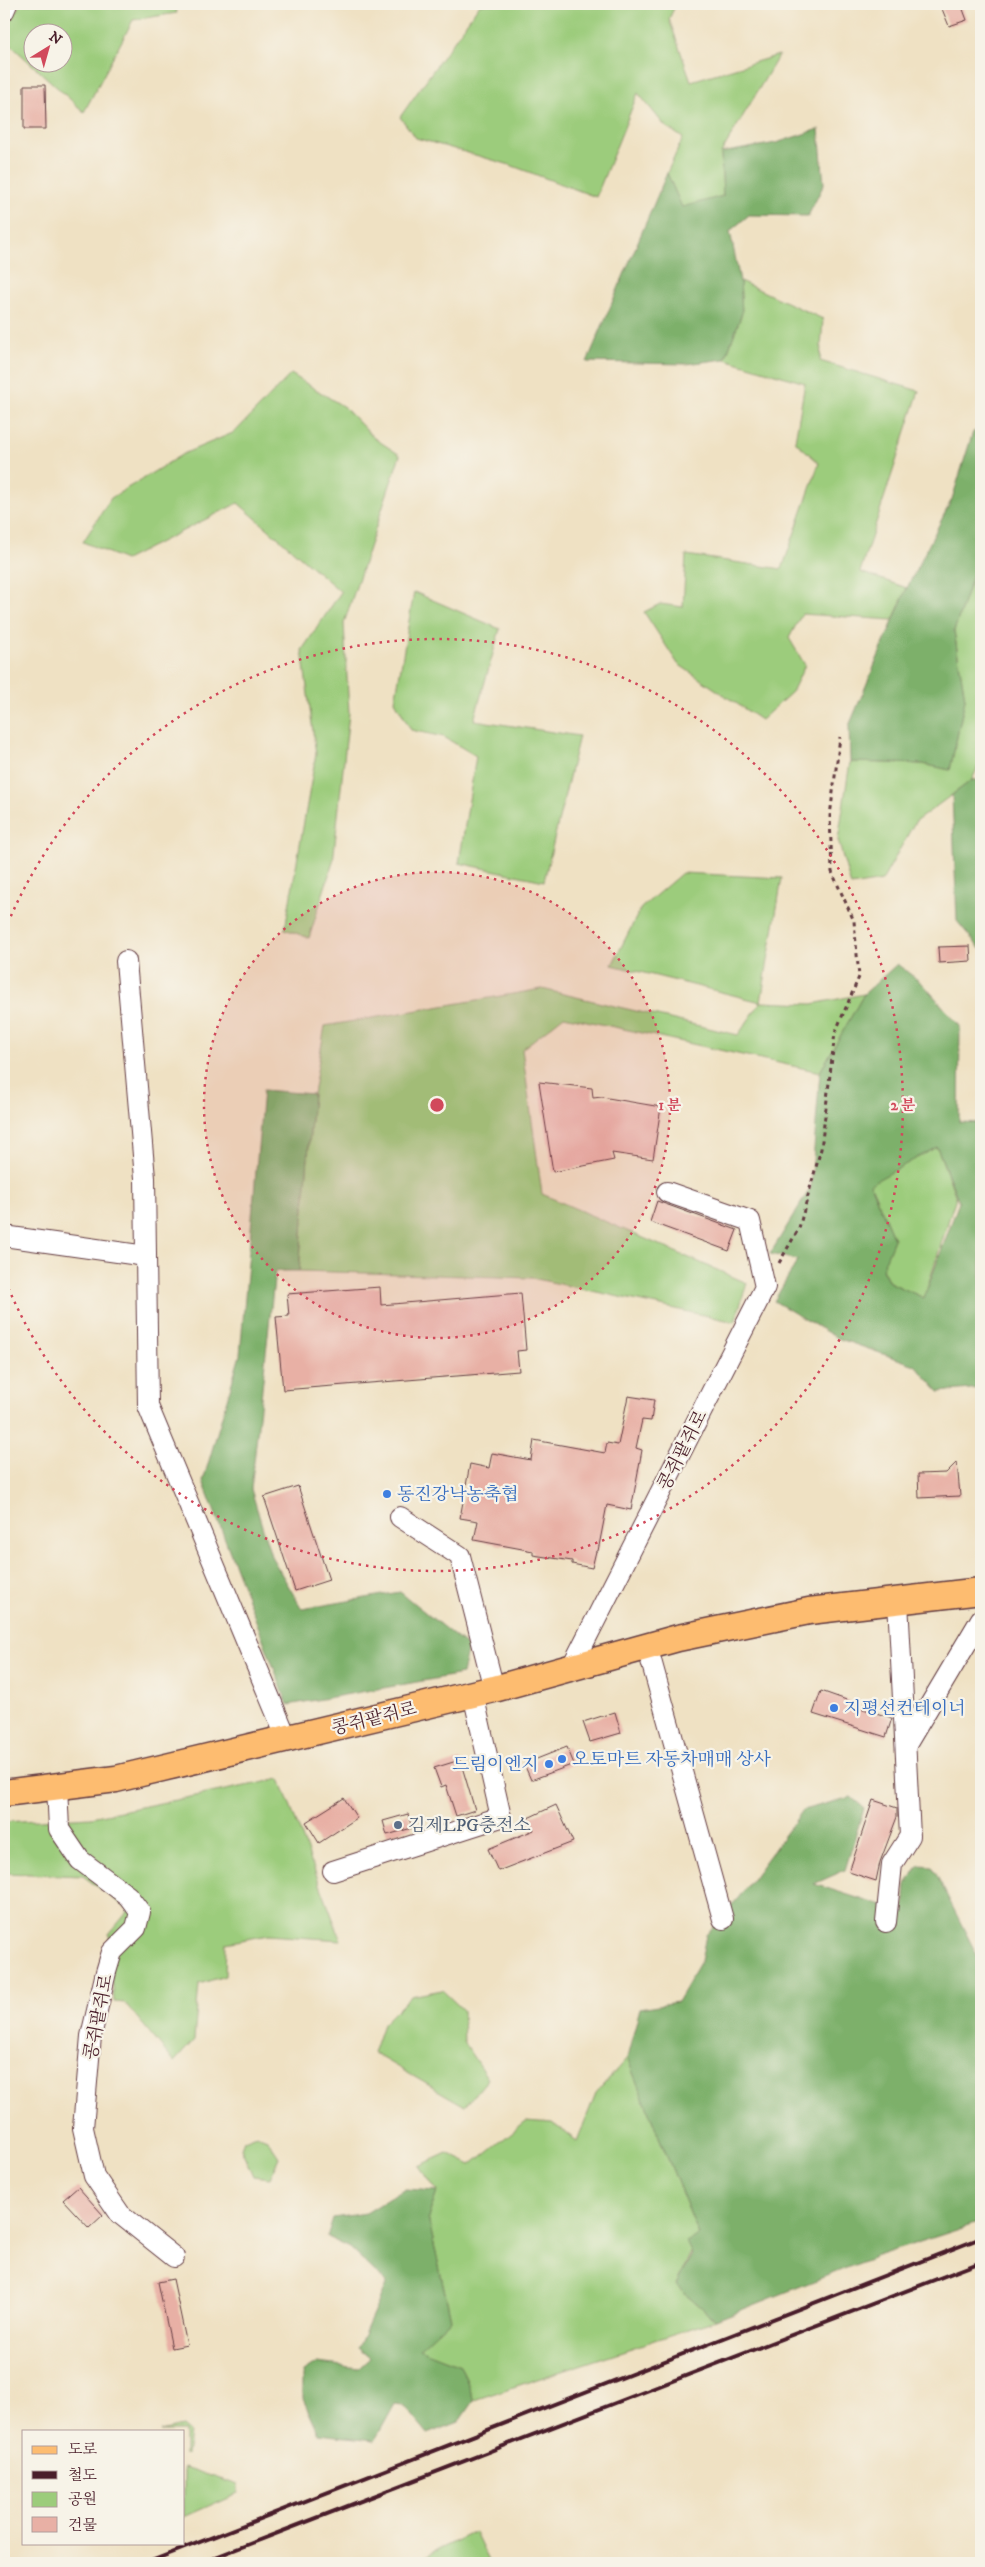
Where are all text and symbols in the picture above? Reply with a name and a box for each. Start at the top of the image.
north arrow [22,22,72,72]
text: N [45,28,66,49]
centre of rings [428,1096,446,1114]
text: 1 분 [658,1096,682,1115]
text: 2 분 [890,1096,916,1115]
street label: 콩쥐팥쥐로 [653,1407,712,1494]
place label: 동진강낙농축협 [397,1484,519,1506]
marker: 동진강낙농축협 [381,1488,393,1500]
street label: 콩쥐팥쥐로 [329,1698,419,1740]
place label: 지평선컨테이너 [844,1698,966,1720]
marker: 지평선컨테이너 [828,1702,840,1714]
place label: 오토마트 자동차매매 상사 [572,1749,772,1771]
marker: 오토마트 자동차매매 상사 [556,1753,568,1765]
place label: 드림이엔지 [452,1754,539,1776]
marker: 드림이엔지 [543,1758,555,1770]
place label: 김제LPG충전소 [408,1815,531,1837]
marker: 김제LPG충전소 [392,1819,404,1831]
street label: 콩쥐팥쥐로 [80,1972,118,2062]
legend [22,2430,185,2544]
text: 도로 [68,2440,97,2459]
text: 철도 [68,2466,97,2485]
text: 공원 [68,2490,97,2509]
text: 건물 [68,2516,97,2535]

